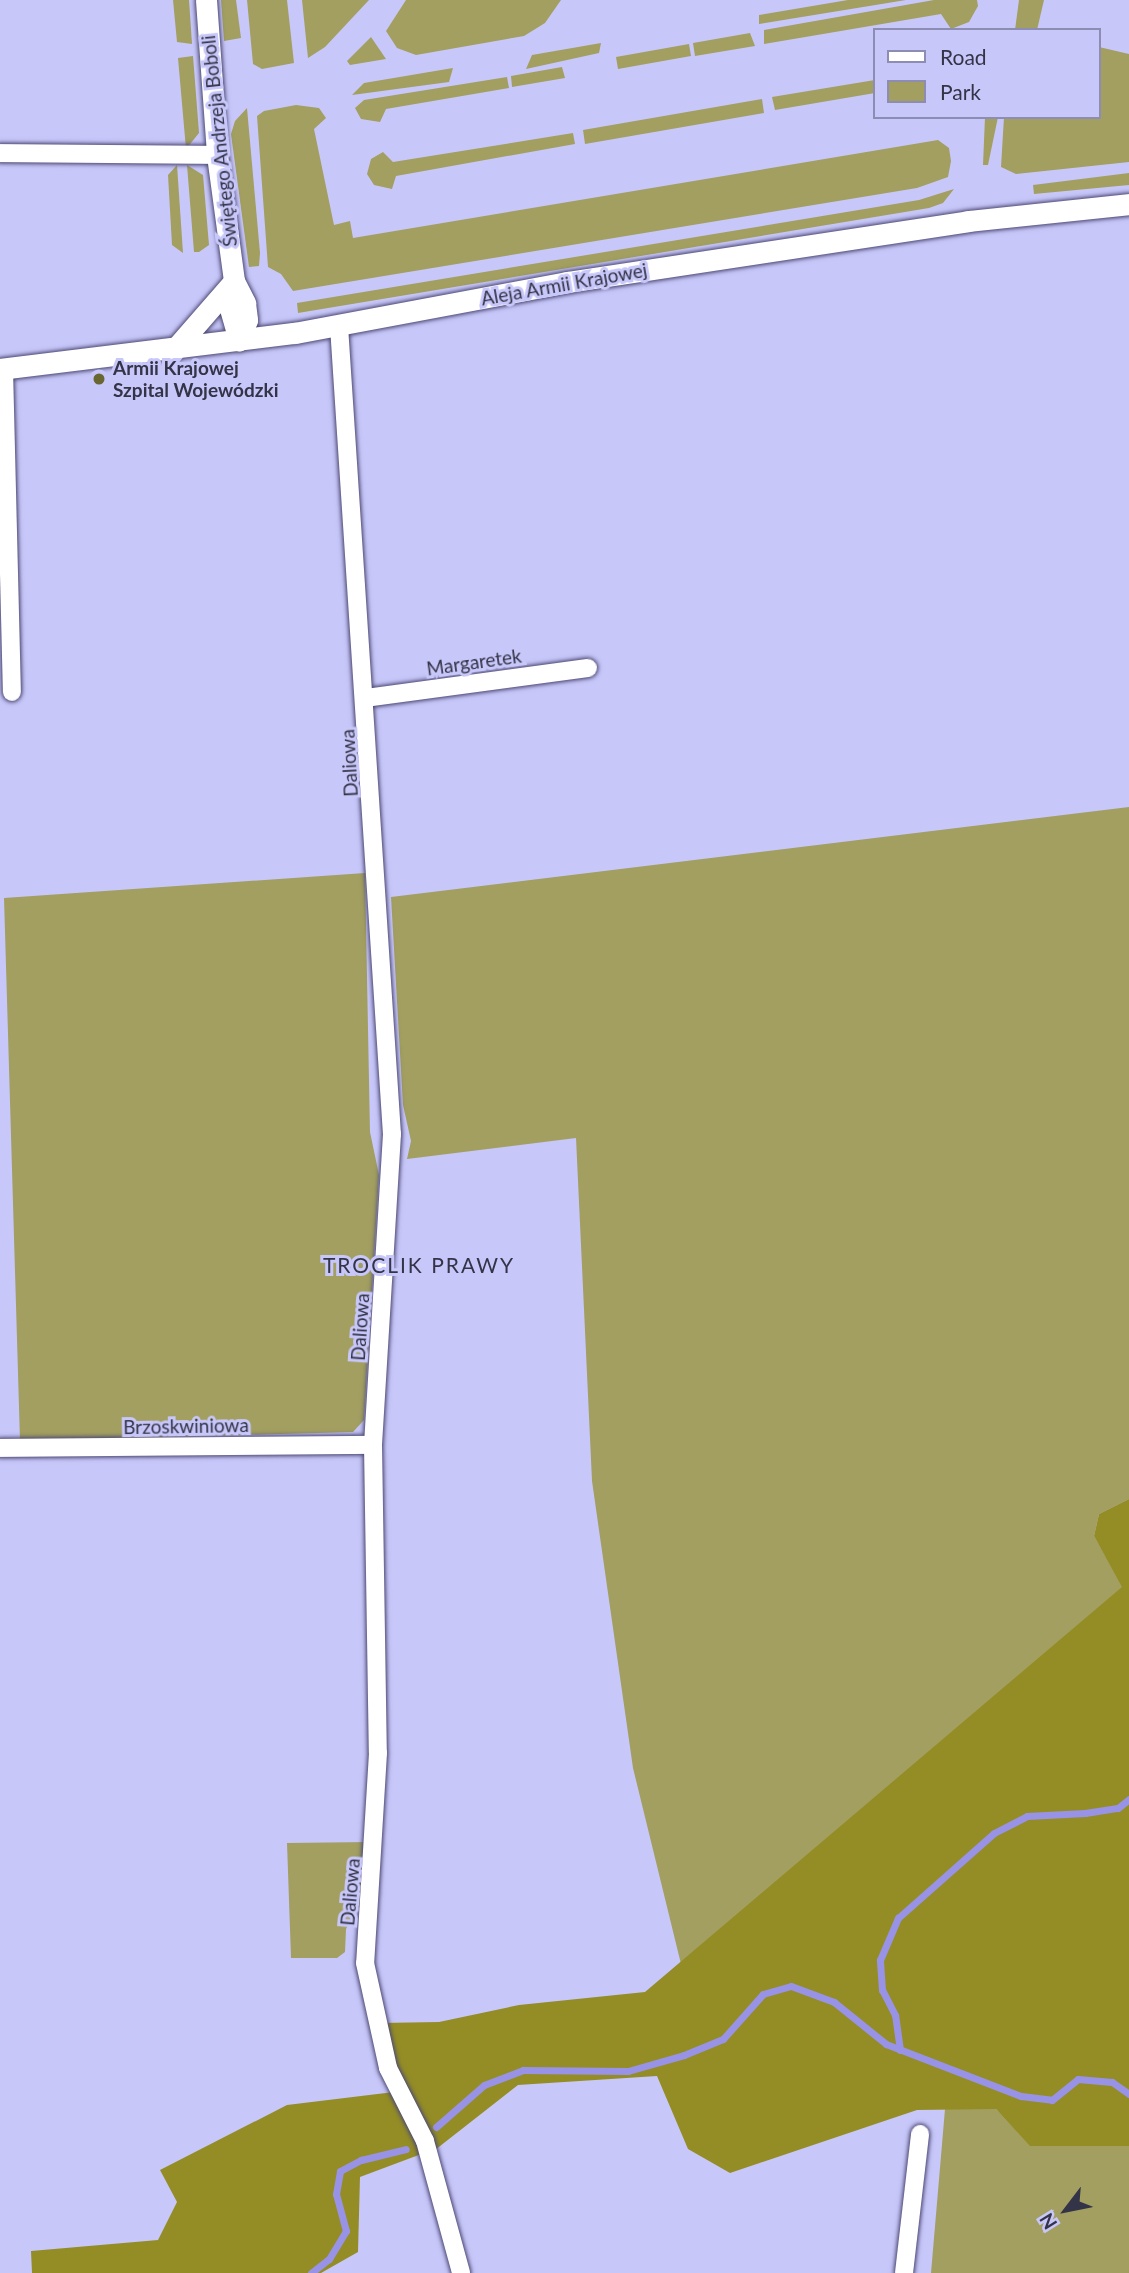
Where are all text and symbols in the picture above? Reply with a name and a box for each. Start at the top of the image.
legend [874,28,1101,119]
street label: Świętego Andrzeja Boboli [197,34,241,248]
text: Road [940,44,987,69]
text: Park [940,79,981,104]
street label: Aleja Armii Krajowej [479,258,649,310]
place label: Armii Krajowej Szpital Wojewódzki [113,357,279,401]
marker: Armii Krajowej Szpital Wojewódzki [91,371,107,387]
street label: Margaretek [425,644,523,680]
street label: Daliowa [336,729,362,797]
district label: TROCLIK PRAWY [325,1252,513,1278]
street label: Daliowa [346,1293,374,1361]
street label: Brzoskwiniowa [123,1414,249,1438]
street label: Daliowa [336,1857,364,1927]
north arrow [1031,2175,1101,2245]
text: N [1034,2209,1061,2234]

